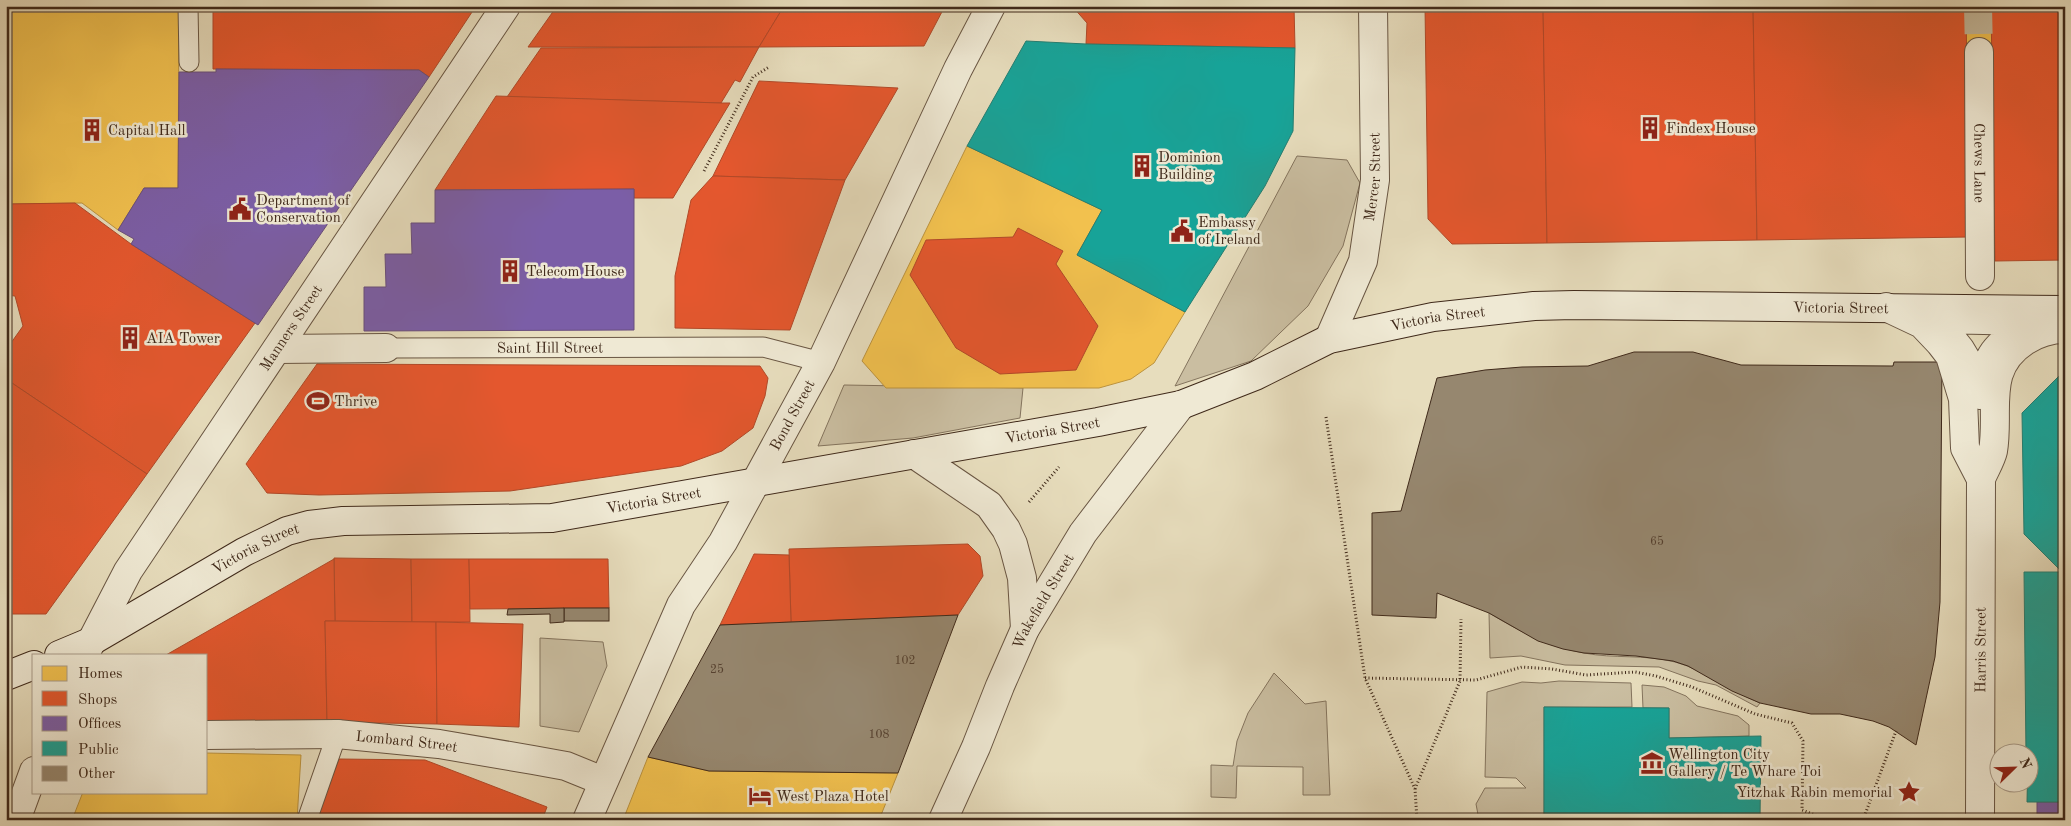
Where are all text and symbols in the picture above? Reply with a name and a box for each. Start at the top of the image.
building icon: Findex House [1637,115,1663,141]
building icon: Capital Hall [79,117,105,143]
place label: Findex House [1666,122,1756,137]
street label: Chews Lane [1970,123,1986,203]
place label: Capital Hall [108,124,186,139]
street label: Mercer Street [1363,132,1384,222]
place label: Dominion Building [1158,151,1221,183]
building icon: Dominion Building [1129,153,1155,179]
place label: Department of Conservation [256,194,351,226]
public building icon: Department of Conservation [227,196,253,222]
place label: Embassy of Ireland [1198,216,1261,248]
public building icon: Embassy of Ireland [1169,218,1195,244]
building icon: Telecom House [497,258,523,284]
place label: Telecom House [526,265,624,280]
street label: Manners Street [258,283,326,374]
street label: Victoria Street [1793,301,1889,317]
street label: Victoria Street [1389,305,1486,335]
building icon: AIA Tower [117,325,143,351]
place label: AIA Tower [146,332,220,347]
street label: Saint Hill Street [497,341,603,357]
street label: Bond Street [768,378,819,453]
sports icon: Thrive [305,388,331,414]
place label: Thrive [334,395,377,410]
street label: Victoria Street [1004,416,1101,447]
street label: Victoria Street [605,486,702,517]
street label: Victoria Street [210,522,301,578]
house number: 65 [1650,535,1664,548]
street label: Wakefield Street [1011,551,1078,652]
street label: Harris Street [1974,607,1990,693]
legend [32,654,208,794]
house number: 102 [895,655,915,667]
house number: 25 [710,663,724,676]
text: Homes [78,667,123,682]
text: Shops [78,693,117,708]
text: Offices [78,717,121,732]
house number: 108 [869,729,889,741]
street label: Lombard Street [355,730,459,756]
text: Public [78,743,119,758]
north arrow [1988,744,2038,794]
place label: Wellington City Gallery / Te Whare Toi [1668,748,1821,780]
museum icon: Wellington City Gallery / Te Whare Toi [1639,750,1665,776]
text: N [2017,756,2034,771]
text: Other [78,767,115,782]
place icon: Yitzhak Rabin memorial [1896,779,1922,805]
hotel icon: West Plaza Hotel [747,783,773,809]
place label: Yitzhak Rabin memorial [1737,786,1892,801]
place label: West Plaza Hotel [776,790,889,805]

